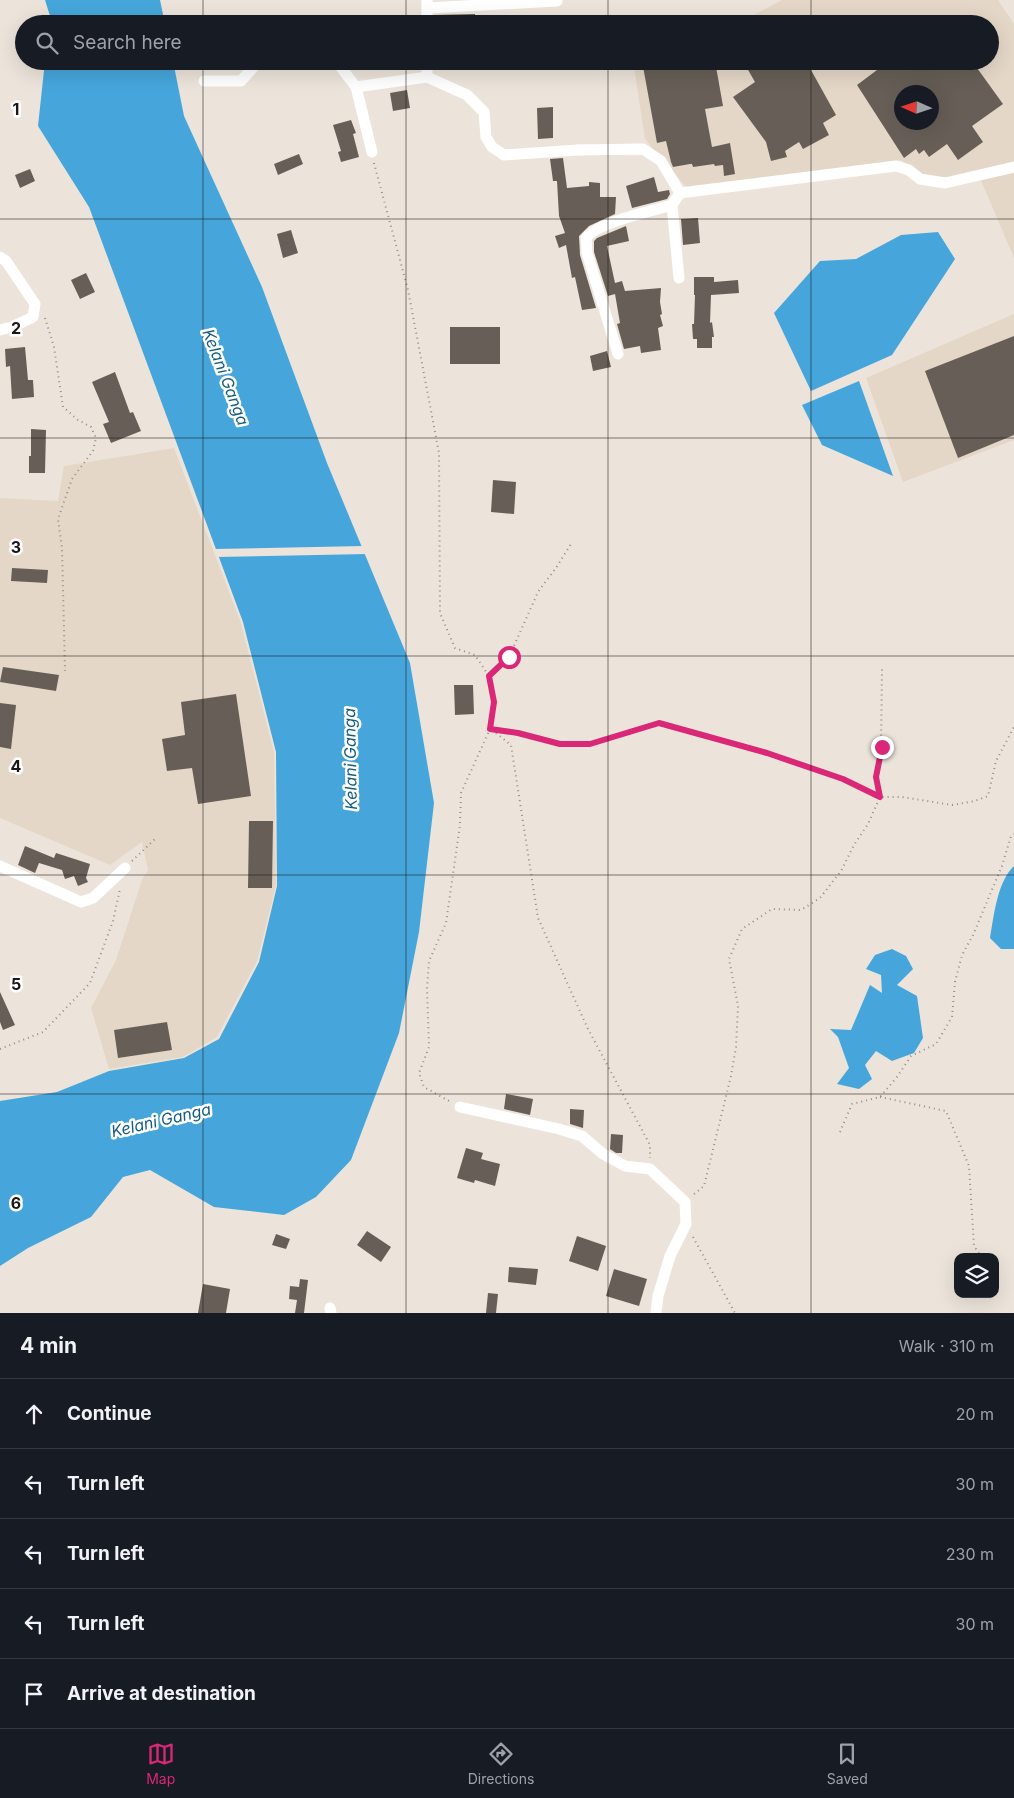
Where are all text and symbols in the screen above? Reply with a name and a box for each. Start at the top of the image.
search box [15,15,999,70]
icon: search [33,29,61,57]
text: Search here [73,31,182,54]
north arrow [894,85,939,130]
text: 1 [13,99,19,119]
text: 2 [11,318,21,338]
water label: Kelani Ganga [198,326,254,428]
text: 3 [11,537,21,557]
route start [498,646,521,669]
water label: Kelani Ganga [339,708,361,810]
route end [871,736,894,759]
text: 4 [11,756,22,776]
text: 5 [11,974,21,994]
water label: Kelani Ganga [109,1099,213,1141]
text: 6 [11,1193,21,1213]
map controls [954,1253,999,1298]
button: layers [954,1253,999,1298]
text: 4 min [20,1333,77,1358]
text: Walk · 310 m [899,1336,994,1356]
icon: ahead [20,1400,48,1428]
text: Continue [67,1402,152,1425]
text: 20 m [956,1404,994,1424]
icon: left [20,1470,48,1498]
text: Turn left [67,1472,145,1495]
text: 30 m [956,1474,994,1494]
icon: left [20,1540,48,1568]
text: Turn left [67,1542,145,1565]
text: 230 m [946,1544,994,1564]
icon: left [20,1610,48,1638]
text: Turn left [67,1612,145,1635]
text: 30 m [956,1614,994,1634]
icon: arrive [20,1680,48,1708]
text: Arrive at destination [67,1682,256,1705]
tab: Map [146,1740,175,1787]
tab: Directions [468,1740,534,1787]
tab: Saved [827,1740,868,1787]

